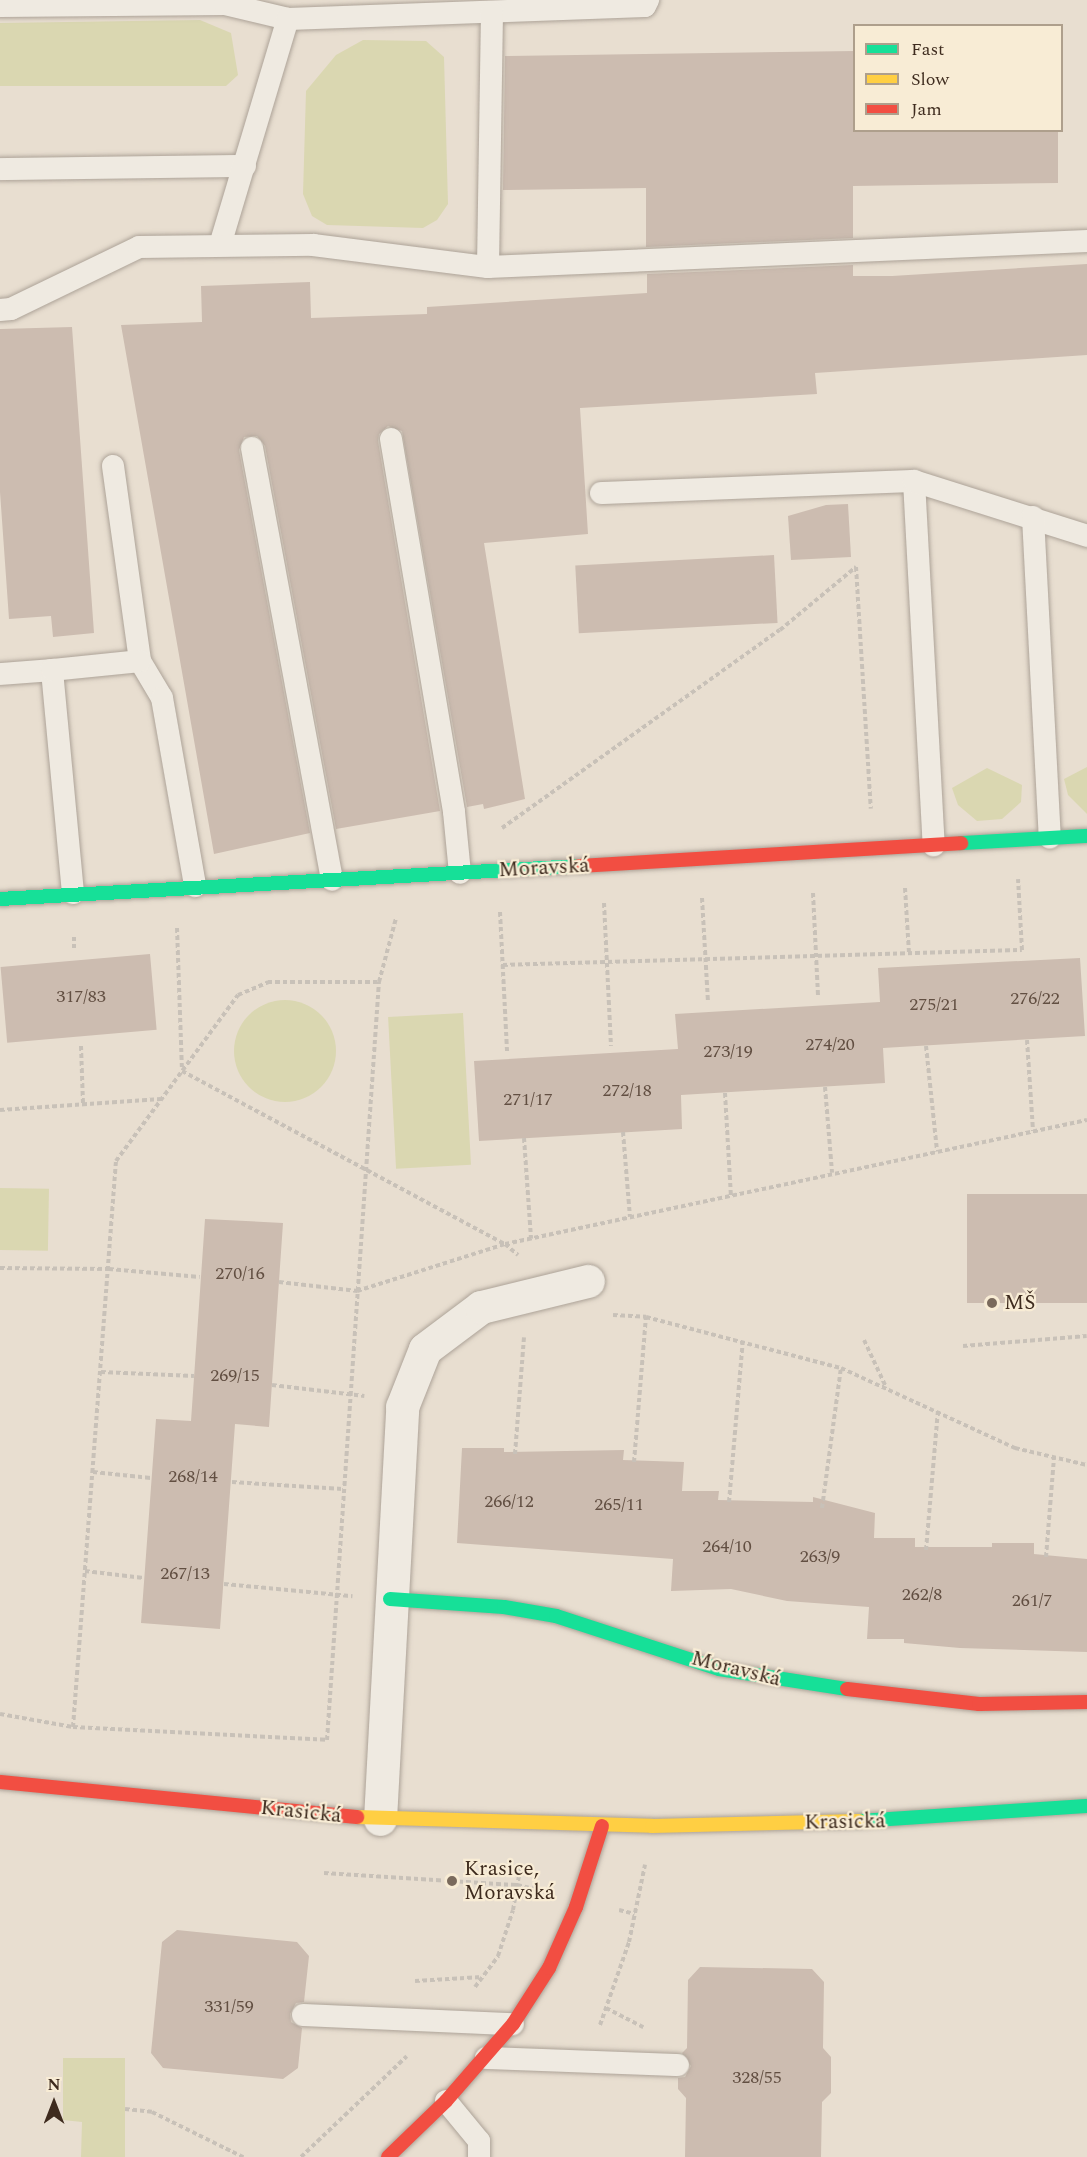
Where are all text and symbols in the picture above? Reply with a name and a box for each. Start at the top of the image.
legend [853,24,1063,132]
text: Fast [911,36,944,63]
text: Slow [911,66,949,93]
text: Jam [911,96,942,123]
street label: Moravská [498,853,590,883]
house number: 317/83 [56,986,106,1008]
house number: 276/22 [1010,988,1060,1010]
house number: 275/21 [909,994,959,1016]
house number: 274/20 [805,1034,855,1056]
house number: 273/19 [703,1041,753,1063]
house number: 272/18 [602,1080,652,1102]
house number: 271/17 [503,1089,553,1111]
house number: 270/16 [215,1263,265,1285]
place label: MŠ [1004,1290,1035,1316]
marker: MŠ [985,1296,999,1310]
house number: 269/15 [210,1365,260,1387]
house number: 268/14 [168,1466,218,1488]
house number: 266/12 [484,1491,534,1513]
house number: 265/11 [594,1494,644,1516]
house number: 264/10 [702,1536,752,1558]
house number: 263/9 [800,1546,840,1568]
house number: 267/13 [160,1563,210,1585]
house number: 262/8 [902,1584,942,1606]
house number: 261/7 [1012,1590,1052,1612]
street label: Moravská [689,1646,783,1692]
street label: Krasická [259,1795,343,1829]
street label: Krasická [804,1809,886,1835]
place label: Krasice, Moravská [464,1856,555,1906]
marker: Krasice, Moravská [445,1874,459,1888]
house number: 331/59 [204,1996,254,2018]
house number: 328/55 [732,2067,782,2089]
north arrow [24,2073,84,2133]
text: N [47,2073,61,2097]

